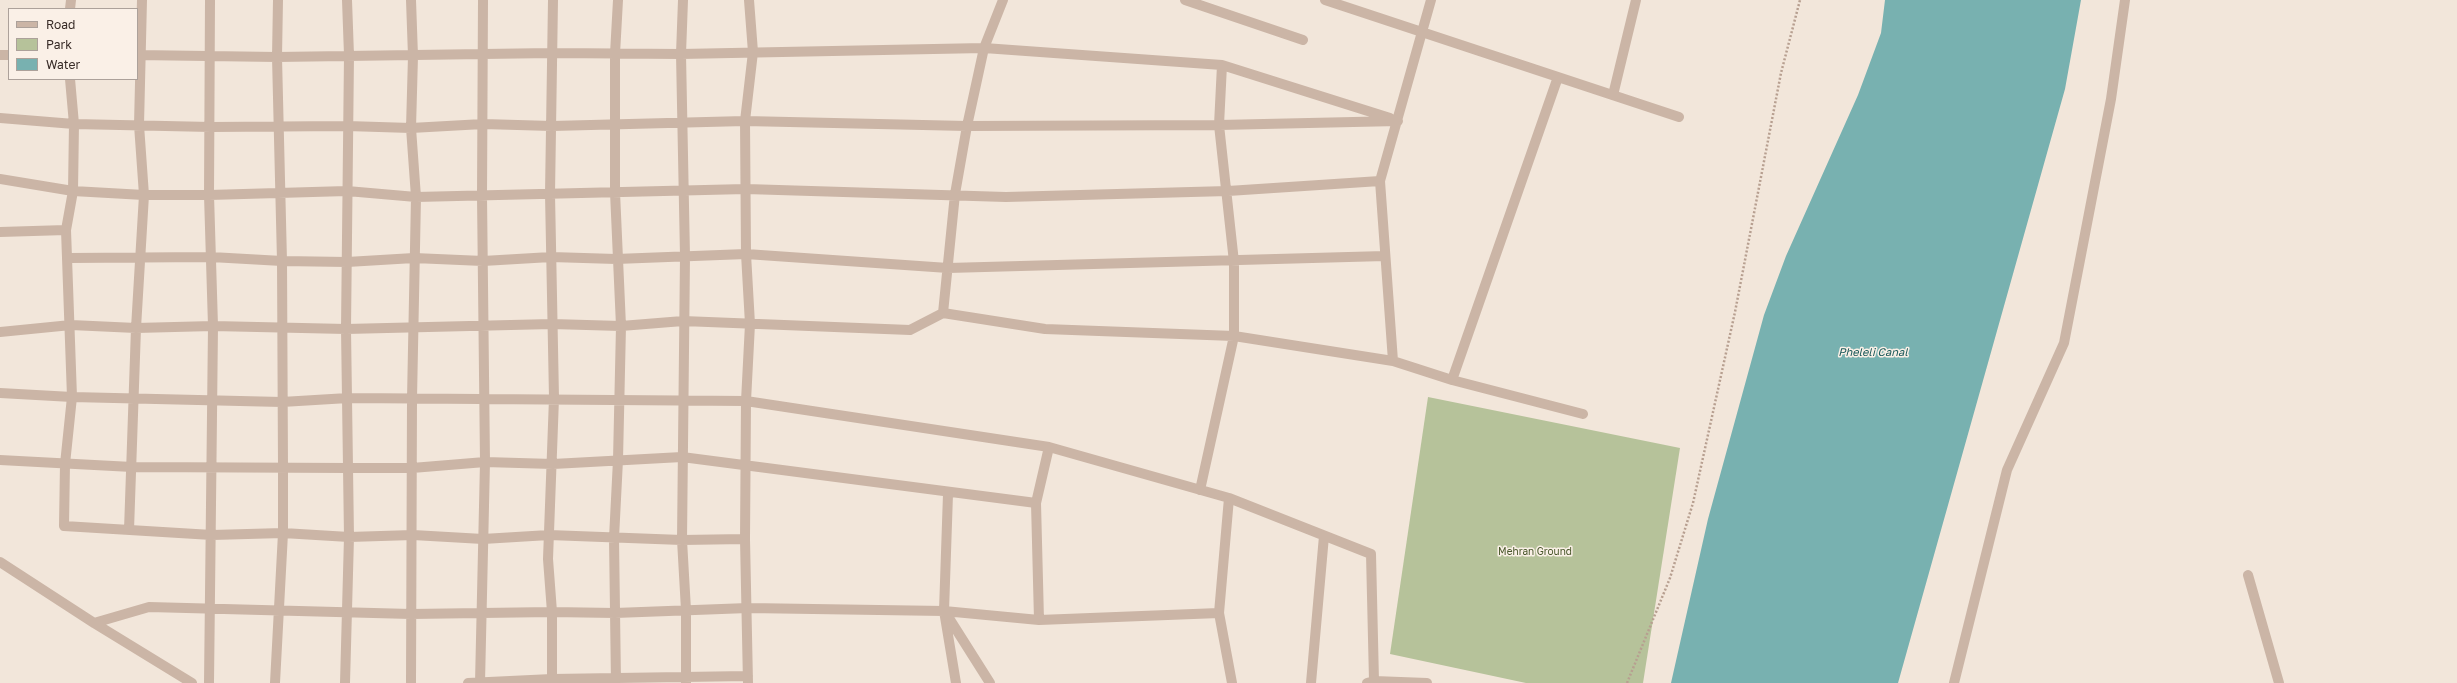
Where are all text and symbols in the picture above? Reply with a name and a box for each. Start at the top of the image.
legend [8,8,138,80]
text: Road [46,17,75,32]
text: Park [46,37,72,52]
text: Water [46,57,80,72]
water label: Pheleli Canal [1838,346,1908,360]
park label: Mehran Ground [1498,546,1572,558]

